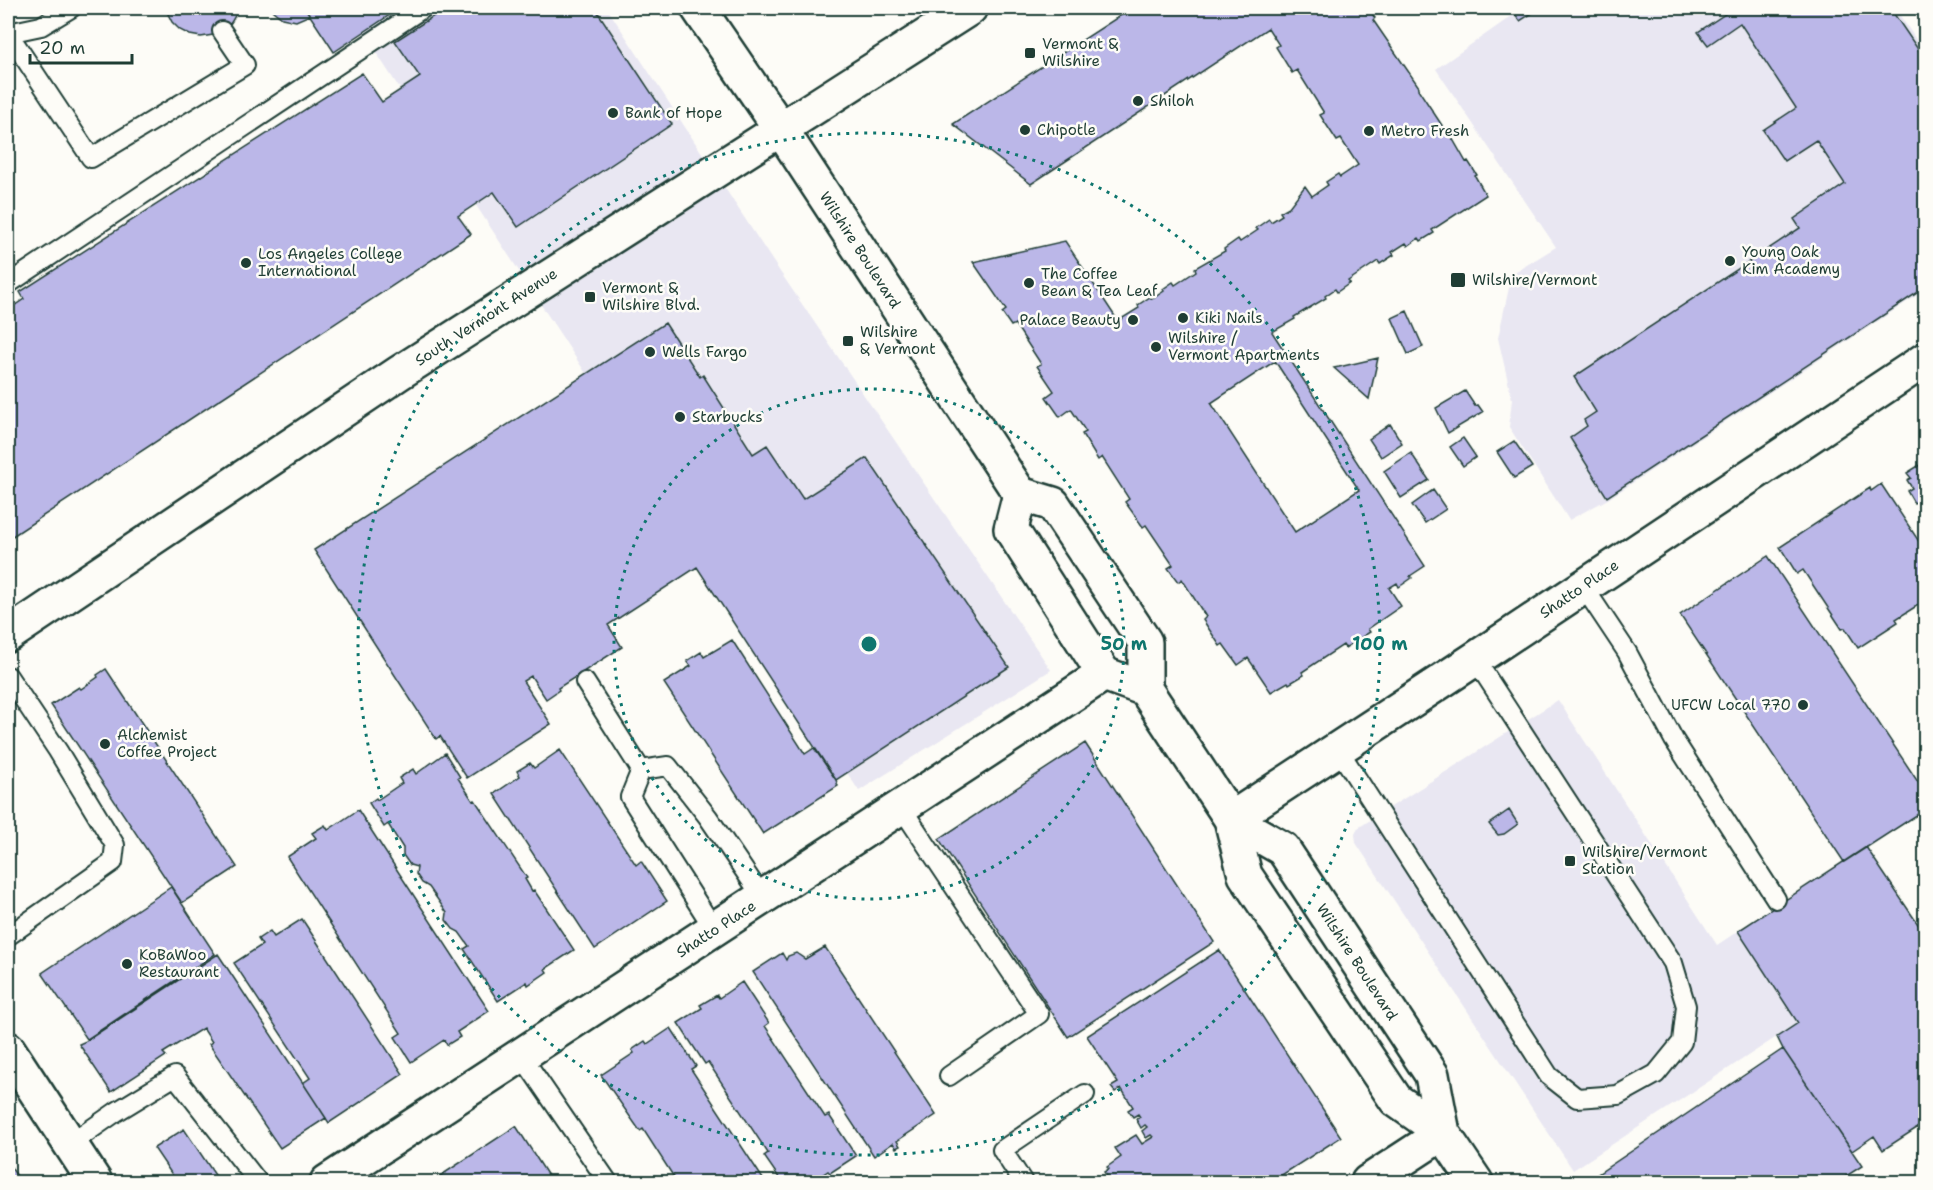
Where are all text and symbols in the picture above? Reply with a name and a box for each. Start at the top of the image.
scale bar [30,27,132,65]
place label: Vermont & Wilshire [1042,34,1118,71]
text: 20 m [39,36,85,60]
marker: Vermont & Wilshire [1023,46,1037,60]
place label: Shiloh [1150,91,1194,111]
marker: Shiloh [1131,94,1145,108]
place label: Bank of Hope [625,103,722,123]
marker: Bank of Hope [606,106,620,120]
place label: Chipotle [1037,120,1096,140]
place label: Metro Fresh [1381,121,1469,141]
marker: Chipotle [1018,123,1032,137]
marker: Metro Fresh [1362,124,1376,138]
street label: Wilshire Boulevard [815,188,905,313]
place label: Young Oak Kim Academy [1742,242,1840,279]
place label: Los Angeles College International [258,244,403,281]
marker: Young Oak Kim Academy [1723,254,1737,268]
marker: Los Angeles College International [239,256,253,270]
street label: South Vermont Avenue [411,263,561,371]
place label: The Coffee Bean & Tea Leaf [1041,264,1158,301]
place label: Wilshire/Vermont [1472,270,1597,290]
marker: Wilshire/Vermont [1449,271,1467,289]
marker: The Coffee Bean & Tea Leaf [1022,276,1036,290]
place label: Vermont & Wilshire Blvd. [602,278,700,315]
marker: Vermont & Wilshire Blvd. [583,290,597,304]
place label: Kiki Nails [1195,308,1263,328]
place label: Palace Beauty [1019,310,1121,330]
marker: Kiki Nails [1176,311,1190,325]
marker: Palace Beauty [1126,313,1140,327]
place label: Wilshire & Vermont [860,322,936,359]
place label: Wilshire / Vermont Apartments [1168,328,1320,365]
marker: Wilshire & Vermont [841,334,855,348]
marker: Wilshire / Vermont Apartments [1149,340,1163,354]
place label: Wells Fargo [662,342,747,362]
marker: Wells Fargo [643,345,657,359]
place label: Starbucks [692,407,763,427]
marker: Starbucks [673,410,687,424]
street label: Shatto Place [1536,555,1622,623]
text: 50 m [1101,632,1148,656]
text: 100 m [1352,632,1408,656]
centre of rings [859,634,879,654]
place label: UFCW Local 770 [1671,695,1791,715]
marker: UFCW Local 770 [1796,698,1810,712]
place label: Alchemist Coffee Project [117,725,217,762]
marker: Alchemist Coffee Project [98,737,112,751]
place label: Wilshire/Vermont Station [1582,842,1707,879]
marker: Wilshire/Vermont Station [1563,854,1577,868]
street label: Shatto Place [672,896,760,962]
street label: Wilshire Boulevard [1312,900,1402,1025]
place label: KoBaWoo Restaurant [139,945,219,982]
marker: KoBaWoo Restaurant [120,957,134,971]

